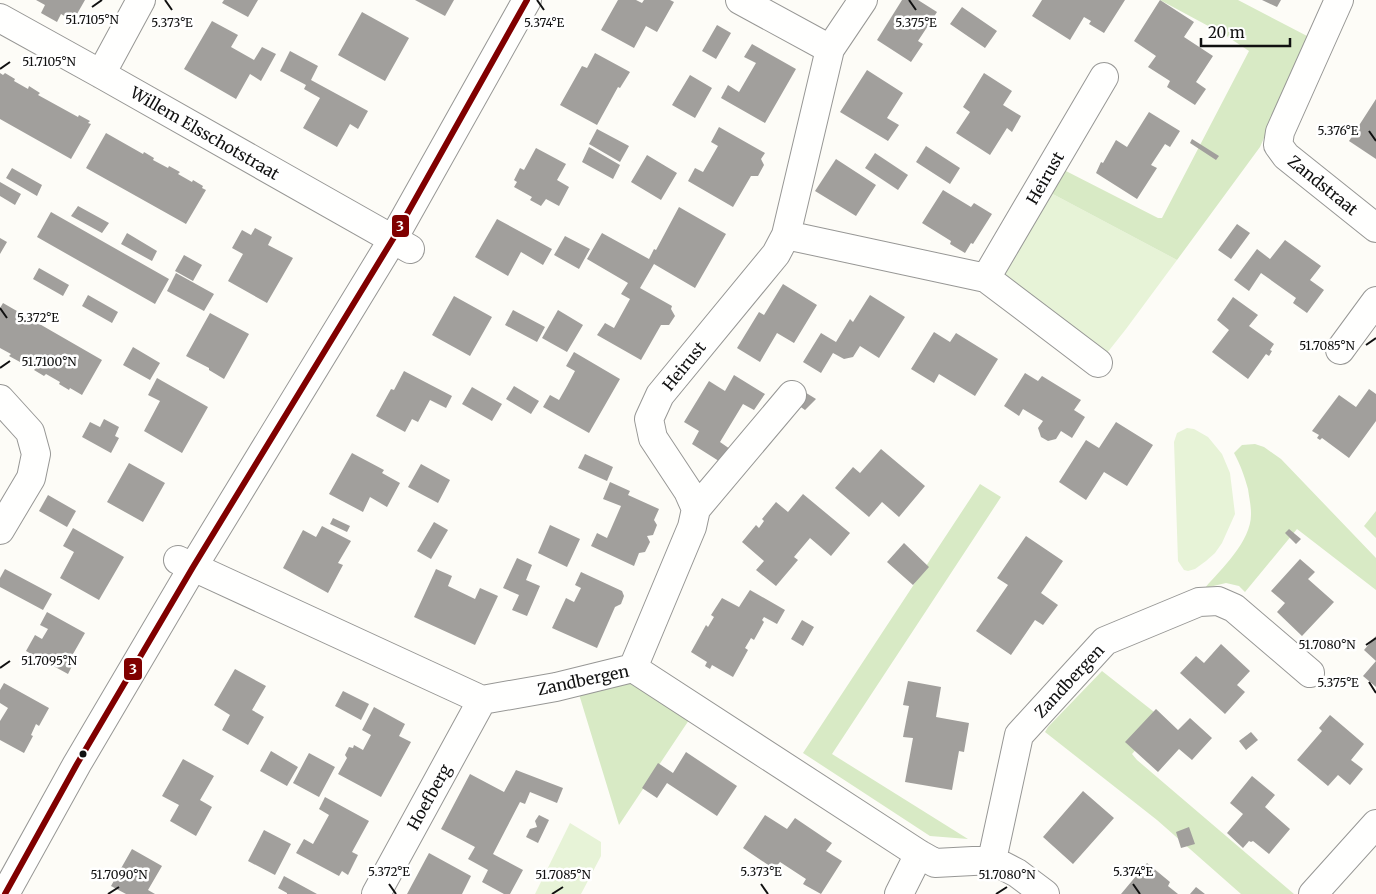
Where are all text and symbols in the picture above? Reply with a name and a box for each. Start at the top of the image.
text: 51.7105°N [65,12,120,27]
text: 5.373°E [151,15,193,30]
text: 5.374°E [524,15,564,30]
text: 5.375°E [895,15,937,30]
scale bar [1201,15,1290,47]
text: 20 m [1208,23,1245,42]
text: 51.7105°N [22,54,77,69]
street label: Willem Elsschotstraat [126,82,284,184]
text: 5.376°E [1318,123,1359,138]
street label: Heirust [1022,147,1068,208]
street label: Zandstraat [1284,151,1363,220]
line badge: 3 [391,214,410,238]
text: 3 [396,217,404,235]
text: 5.372°E [17,310,59,325]
street label: Heirust [658,337,710,395]
text: 51.7085°N [1299,338,1356,353]
text: 51.7100°N [21,354,77,369]
text: 51.7080°N [1298,637,1356,652]
street label: Zandbergen [1030,640,1108,722]
text: 51.7095°N [21,653,78,668]
line badge: 3 [123,657,143,681]
text: 3 [129,660,137,678]
street label: Zandbergen [535,660,631,699]
text: 5.375°E [1317,675,1359,690]
unlabelled marker [78,749,88,759]
street label: Hoefberg [403,760,455,834]
text: 5.372°E [368,864,410,879]
text: 5.373°E [740,864,782,879]
text: 5.374°E [1113,864,1153,879]
text: 51.7090°N [90,867,148,882]
text: 51.7085°N [535,867,592,882]
text: 51.7080°N [978,867,1036,882]

